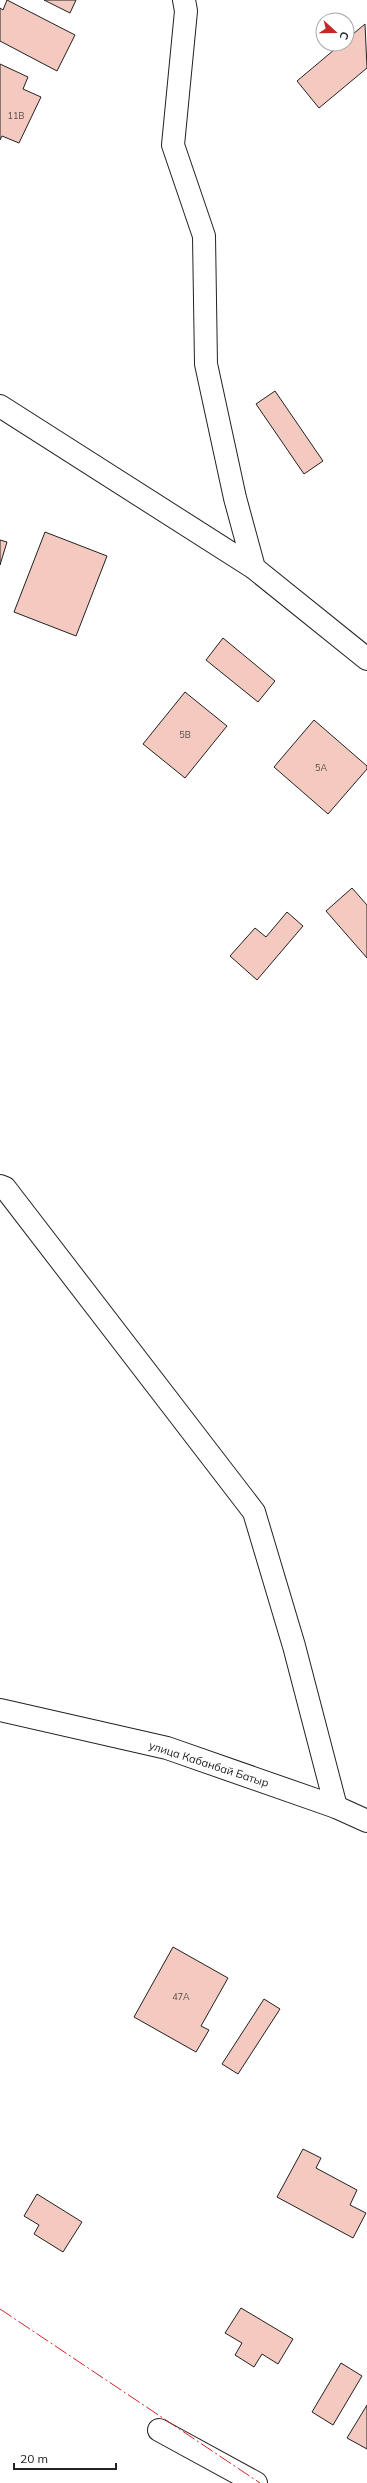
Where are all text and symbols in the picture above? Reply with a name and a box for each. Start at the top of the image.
north arrow [315,12,355,52]
text: С [336,30,352,42]
house number: 11В [8,110,24,121]
house number: 5В [179,729,191,740]
house number: 5А [315,762,327,773]
street label: улица Кабанбай Батыр [147,1738,271,1790]
house number: 47А [172,1991,190,2002]
scale bar [14,2445,116,2471]
text: 20 m [20,2451,48,2466]

